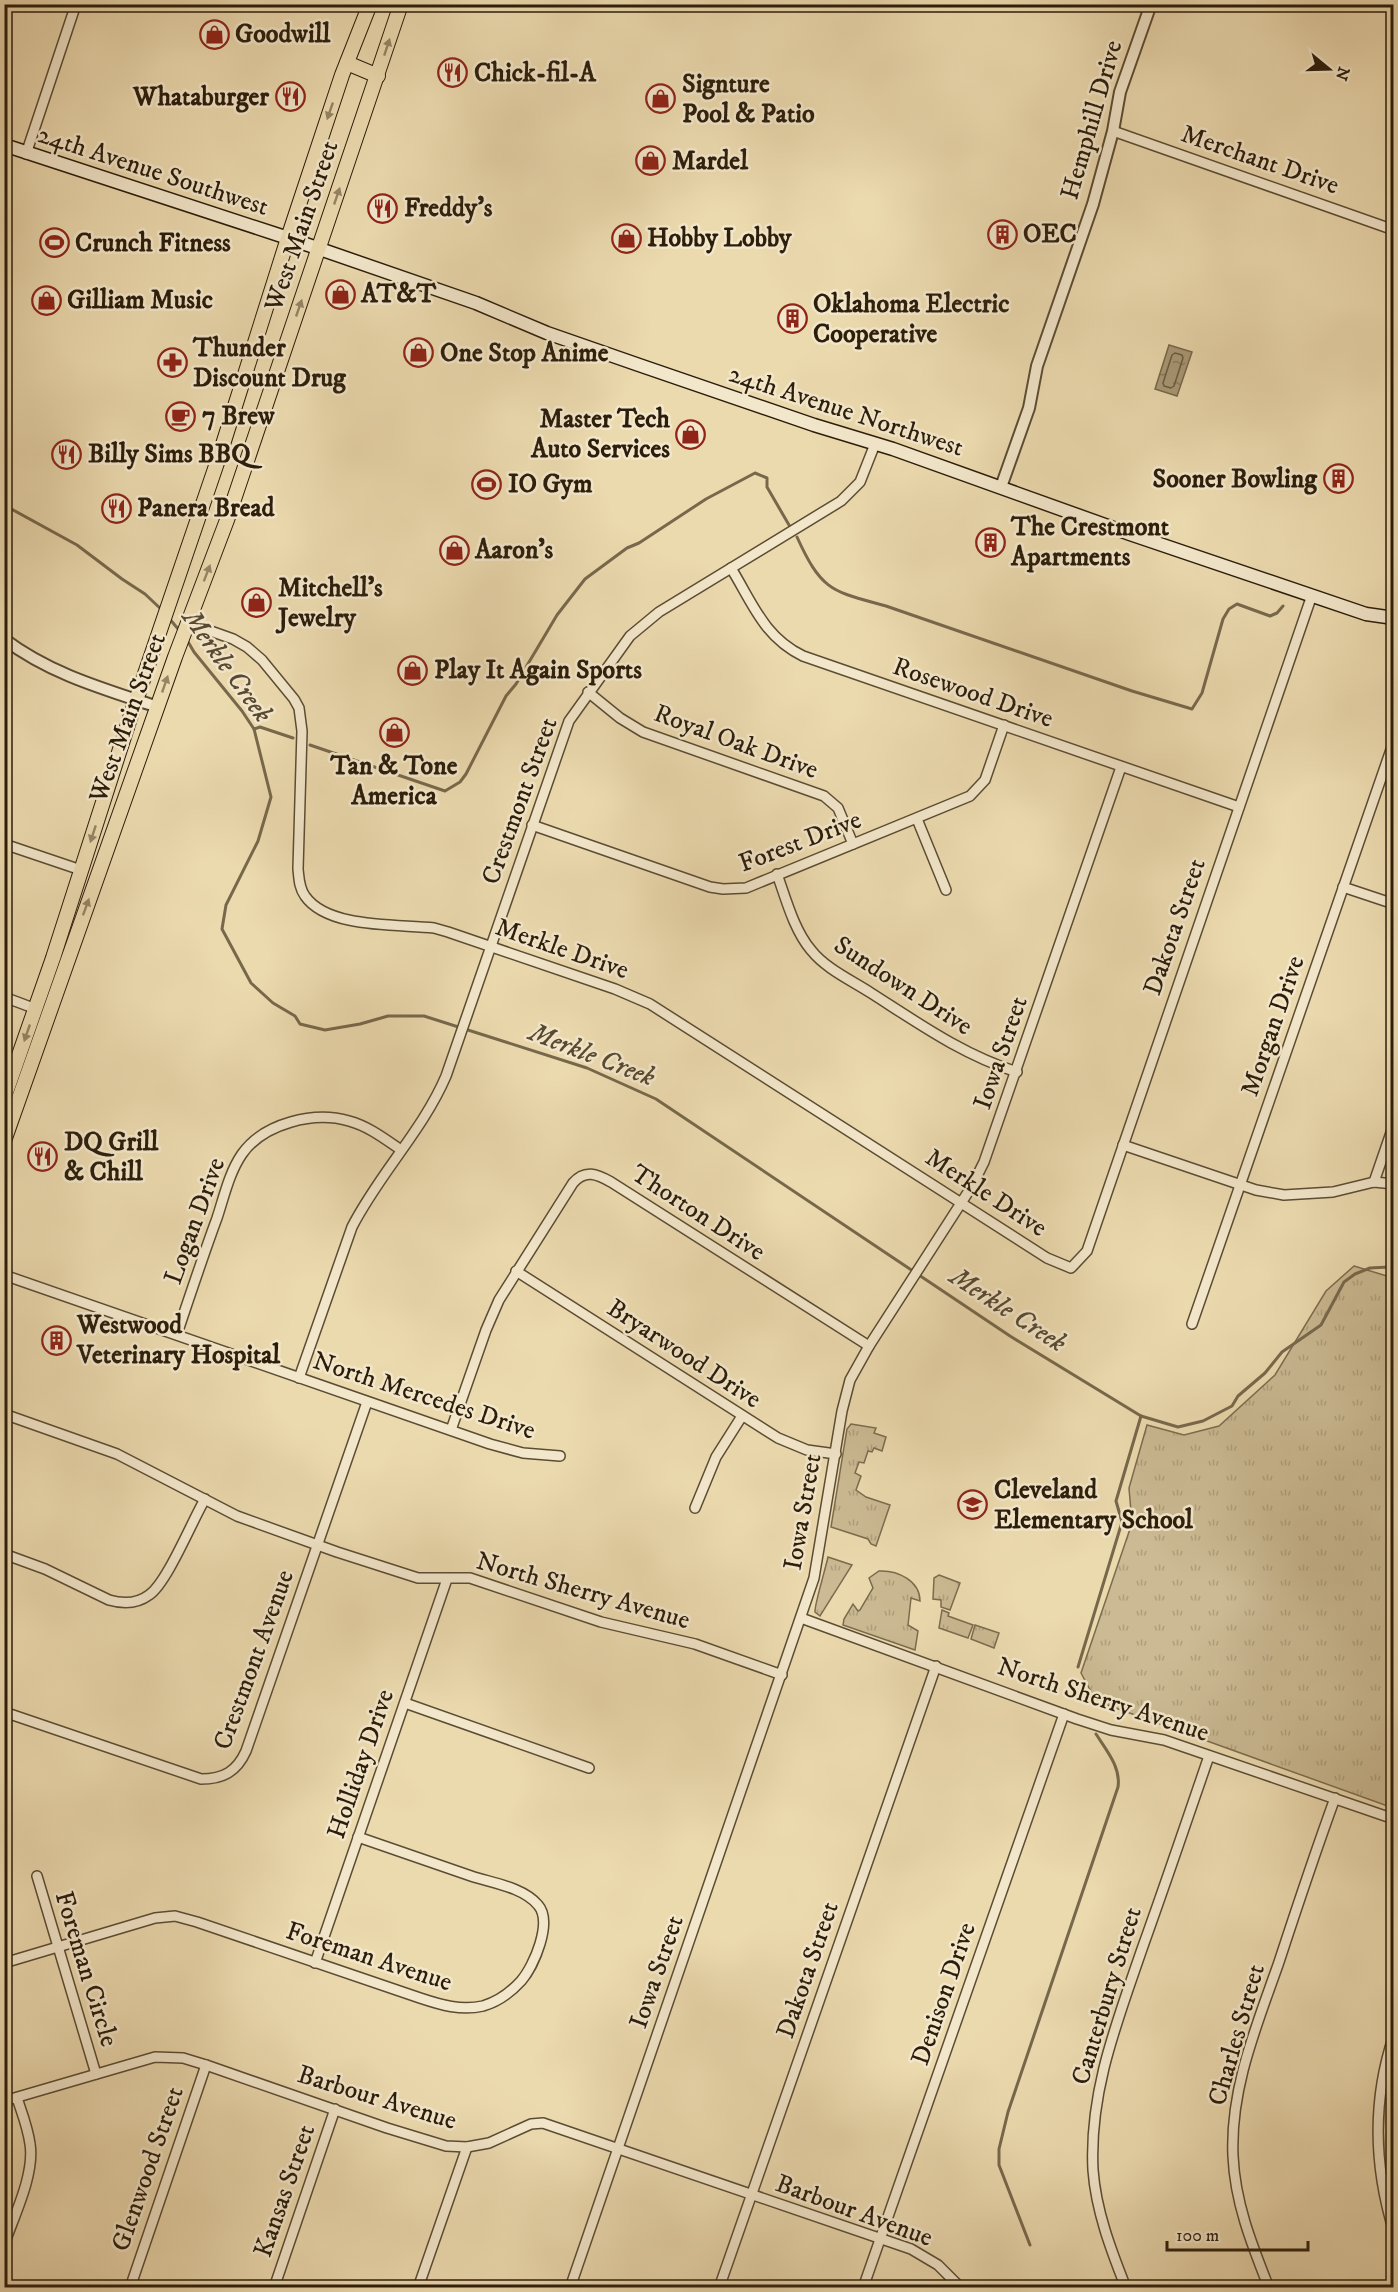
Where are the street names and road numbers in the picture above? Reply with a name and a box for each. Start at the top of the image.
street label: Hemphill Drive [1054,37,1130,203]
street label: 24th Avenue Southwest [33,118,273,224]
street label: Merchant Drive [1177,118,1343,202]
street label: West Main Street [257,136,347,317]
street label: 24th Avenue Northwest [724,357,968,465]
street label: West Main Street [82,629,174,808]
street label: Rosewood Drive [888,650,1058,736]
street label: Royal Oak Drive [649,697,823,787]
street label: Crestmont Street [474,713,566,889]
street label: Forest Drive [734,804,866,880]
street label: Dakota Street [1136,854,1214,1000]
street label: Merkle Drive [491,911,633,987]
street label: Sundown Drive [827,929,979,1043]
street label: Morgan Drive [1234,951,1312,1101]
street label: Iowa Street [966,992,1036,1114]
street label: Merkle Drive [919,1141,1053,1245]
street label: Logan Drive [157,1153,233,1289]
street label: Thorton Drive [625,1157,771,1269]
street label: Bryarwood Drive [601,1292,767,1416]
street label: North Mercedes Drive [308,1344,540,1448]
street label: Iowa Street [777,1451,829,1573]
street label: North Sherry Avenue [472,1545,694,1637]
street label: Crestmont Avenue [206,1566,302,1754]
street label: North Sherry Avenue [993,1650,1213,1750]
street label: Holliday Drive [320,1685,402,1843]
street label: Foreman Circle [47,1887,125,2051]
street label: Dakota Street [769,1897,847,2043]
street label: Canterbury Street [1064,1903,1150,2089]
street label: Iowa Street [622,1911,692,2033]
street label: Foreman Avenue [282,1915,456,1999]
street label: Denison Drive [904,1918,984,2070]
street label: Charles Street [1201,1960,1273,2110]
street label: Barbour Avenue [293,2058,461,2138]
street label: Glenwood Street [104,2082,192,2256]
street label: Kansas Street [247,2120,323,2262]
street label: Barbour Avenue [771,2167,937,2255]

